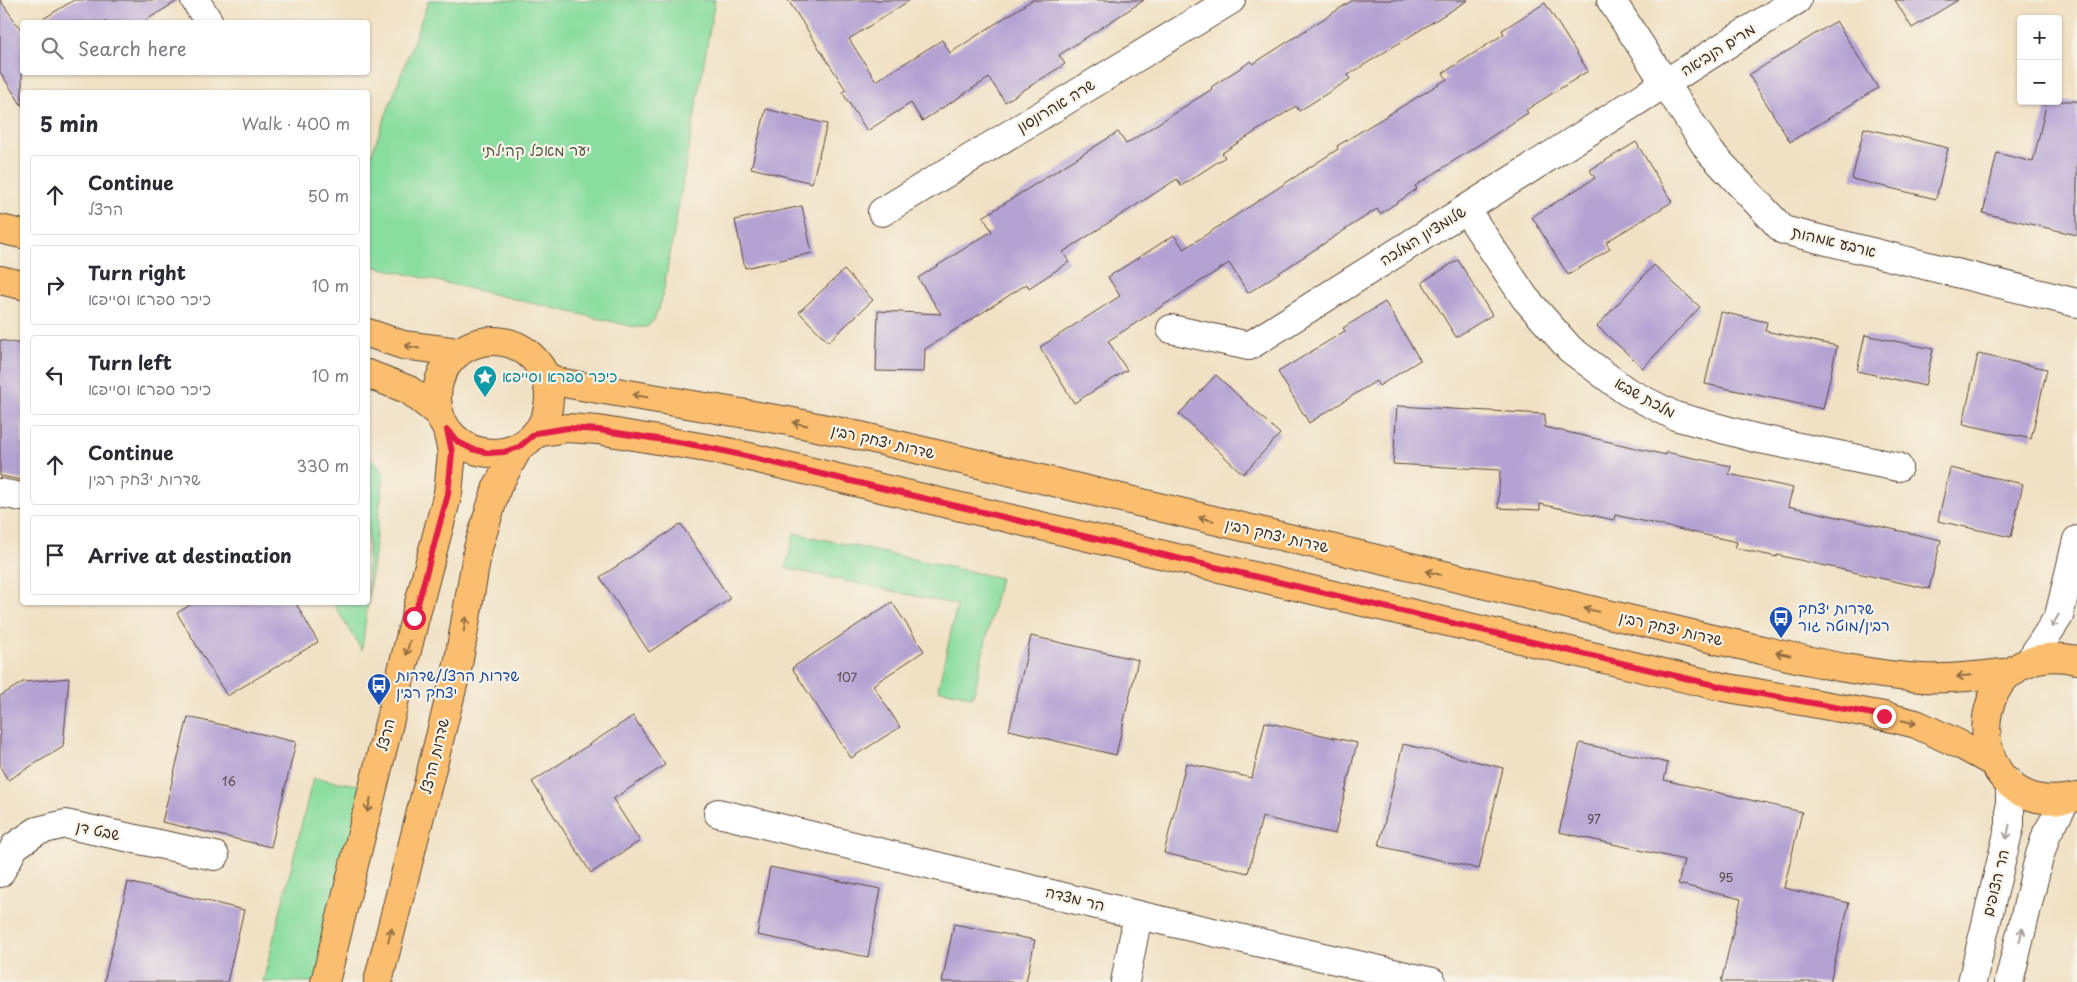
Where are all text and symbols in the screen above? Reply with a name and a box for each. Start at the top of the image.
map controls [2017,15,2062,105]
button: + [2017,15,2062,60]
street label: מרים הנביאה [1675,17,1759,81]
search box [20,20,370,75]
icon: search [38,34,66,62]
text: Search here [78,34,187,62]
button: − [2017,60,2062,105]
street label: שרה אהרונסון [1012,72,1099,137]
text: 5 min [40,107,98,139]
text: Walk · 400 m [242,111,350,135]
park label: יער מאכל קהילתי [482,138,590,161]
text: Continue [88,168,174,196]
icon: ahead [41,181,69,209]
text: 50 m [308,183,349,207]
text: הרצל [88,196,123,220]
street label: שלומציון המלכה [1375,199,1470,270]
street label: ארבע אמהות [1790,219,1879,262]
text: Turn right [88,258,186,286]
icon: right [41,271,69,299]
text: 10 m [312,273,349,297]
text: כיכר ספרא וסייפא [88,286,211,310]
one-way arrow [405,342,421,352]
text: Turn left [88,348,172,376]
icon: left [41,361,69,389]
text: 10 m [312,363,349,387]
place icon: כיכר ספרא וסייפא [472,364,498,398]
place label: כיכר ספרא וסייפא [502,364,617,387]
street label: מלכת שבא [1611,370,1680,423]
text: כיכר ספרא וסייפא [88,376,211,400]
one-way arrow [632,391,648,401]
street label: שדרות יצחק רבין [829,417,937,464]
one-way arrow [793,419,809,428]
text: Continue [88,438,174,466]
icon: ahead [41,451,69,479]
text: 330 m [296,453,349,477]
text: שדרות יצחק רבין [88,466,201,490]
street label: שדרות יצחק רבין [1223,511,1331,558]
one-way arrow [1199,514,1215,523]
icon: arrive [41,541,69,569]
text: Arrive at destination [88,541,292,569]
one-way arrow [1425,568,1441,577]
place label: שדרות יצחק רבין/מוטה גור [1798,596,1890,636]
street label: שדרות יצחק רבין [1617,604,1725,651]
one-way arrow [1583,605,1599,614]
bus stop icon: שדרות יצחק רבין/מוטה גור [1768,605,1794,639]
route start [403,607,426,630]
one-way arrow [2050,613,2060,628]
one-way arrow [461,616,471,632]
one-way arrow [403,639,412,655]
one-way arrow [1776,649,1792,658]
place label: שדרות הרצל/שדרות יצחק רבין [395,663,520,703]
house number: 107 [837,668,858,686]
bus stop icon: שדרות הרצל/שדרות יצחק רבין [366,672,392,706]
one-way arrow [1956,672,1972,681]
route end [1873,705,1896,728]
street label: שדרות הרצל [413,715,454,796]
street label: הרצל [369,716,400,753]
one-way arrow [1900,718,1916,727]
house number: 16 [222,772,236,790]
one-way arrow [364,797,373,813]
house number: 97 [1587,810,1601,828]
street label: שבט דן [74,814,123,845]
one-way arrow [2003,823,2012,839]
street label: הר הצופים [1975,847,2014,919]
house number: 95 [1719,868,1733,886]
street label: הר מצדה [1043,879,1107,916]
one-way arrow [386,927,395,943]
one-way arrow [2017,927,2026,943]

